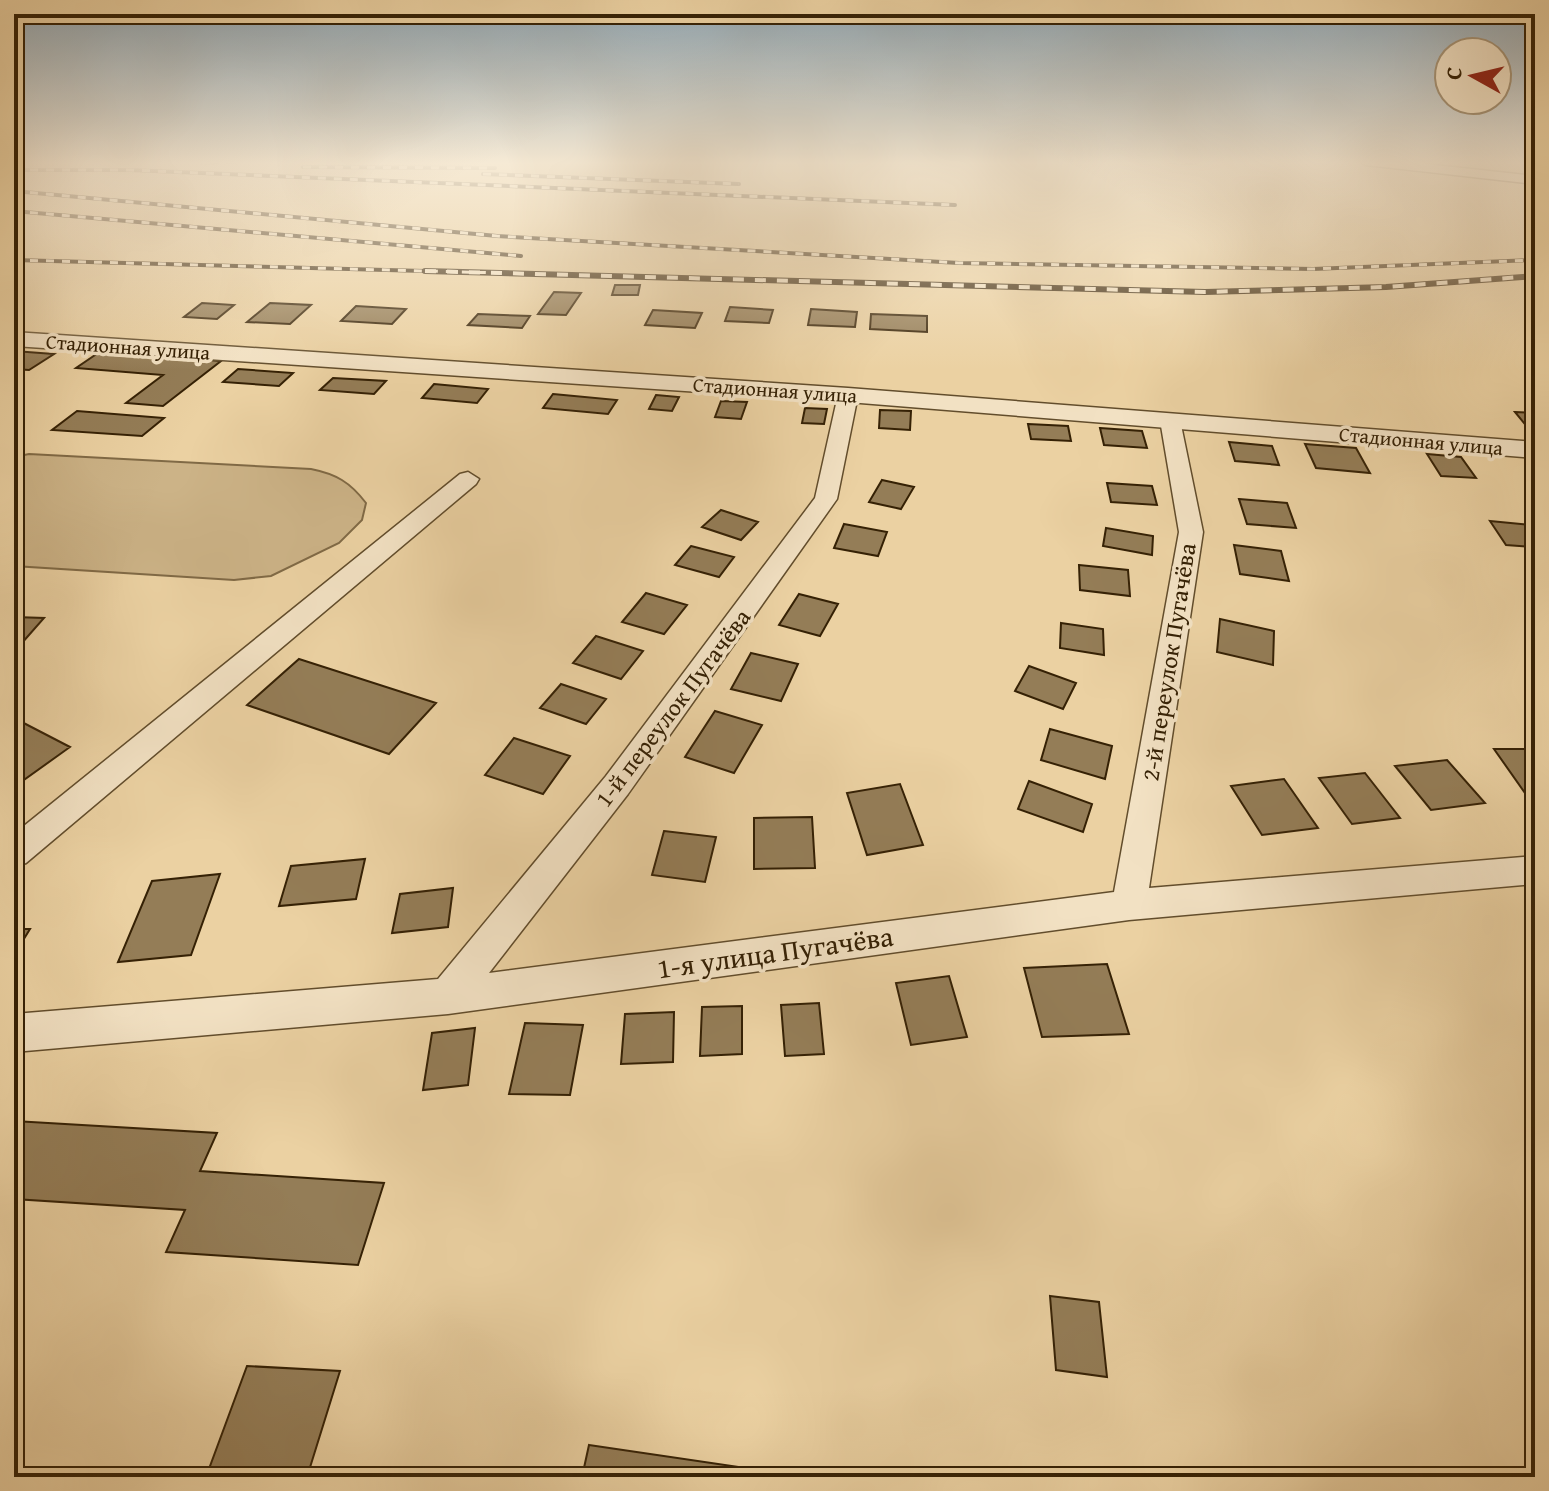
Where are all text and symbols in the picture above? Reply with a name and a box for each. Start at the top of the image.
north arrow [1433,36,1513,116]
text: С [1436,65,1470,82]
street label: Стадионная улица [45,326,211,367]
street label: Стадионная улица [692,369,858,410]
street label: Стадионная улица [1338,419,1505,462]
street label: 2-й переулок Пугачёва [1132,540,1205,783]
street label: 1-й переулок Пугачёва [586,601,759,814]
street label: 1-я улица Пугачёва [654,915,896,988]

